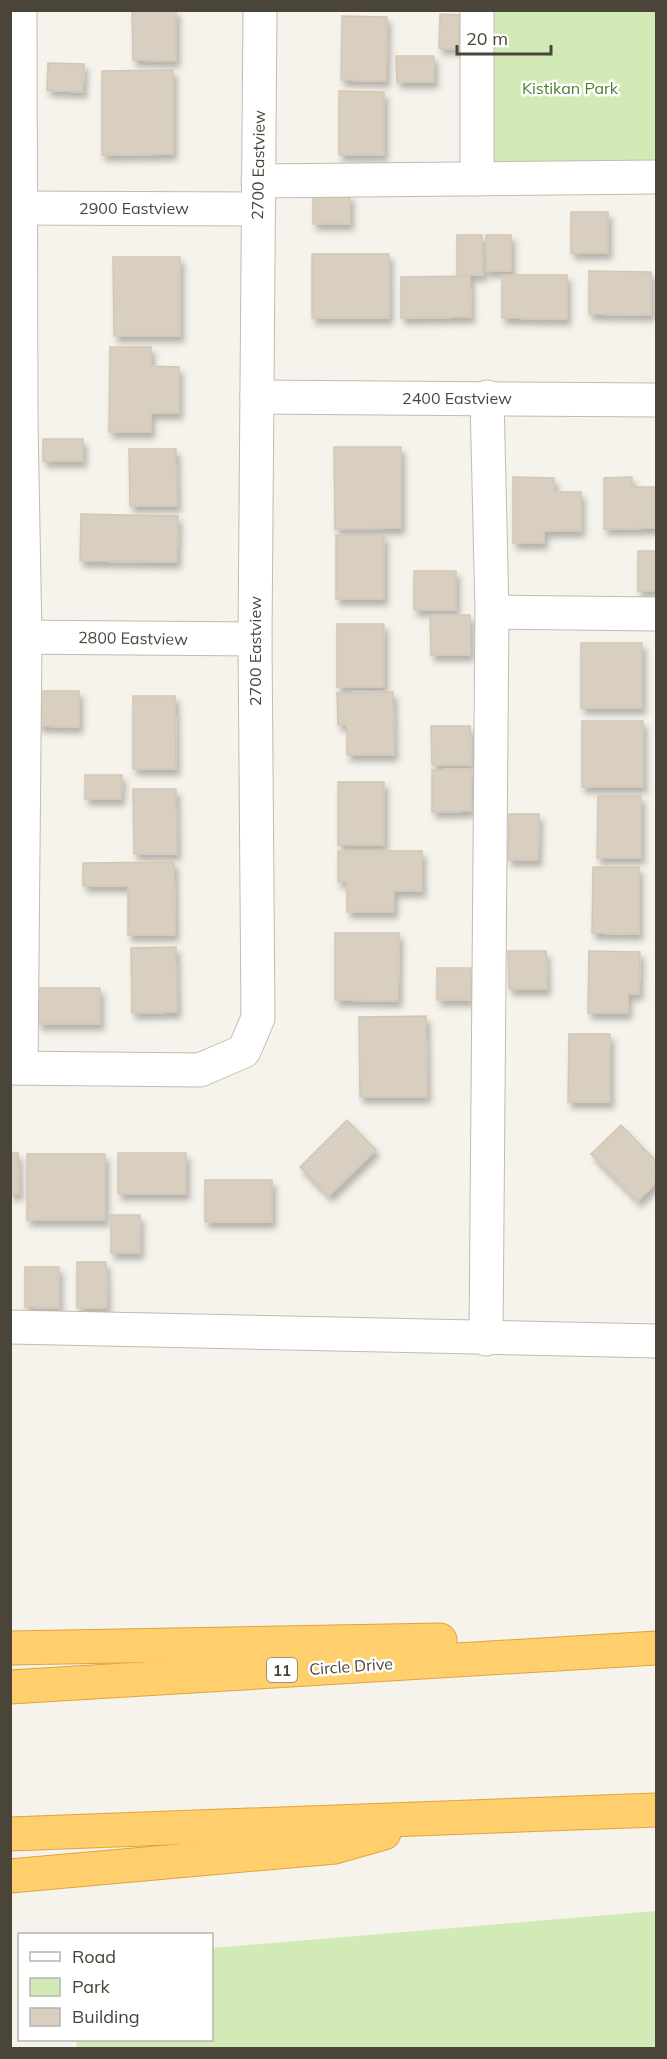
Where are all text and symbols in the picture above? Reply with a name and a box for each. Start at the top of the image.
scale bar [457,18,552,56]
text: 20 m [466,27,508,50]
park label: Kistikan Park [522,78,619,98]
street label: 2700 Eastview [247,110,269,220]
street label: 2900 Eastview [79,198,189,218]
street label: 2400 Eastview [402,388,512,408]
street label: 2700 Eastview [245,596,265,706]
street label: 2800 Eastview [78,627,188,649]
street label: Circle Drive [309,1653,393,1679]
road number: 11 [267,1658,297,1682]
legend [18,1933,213,2041]
text: Road [72,1945,116,1968]
text: Park [72,1975,111,1998]
text: Building [72,2005,140,2028]

